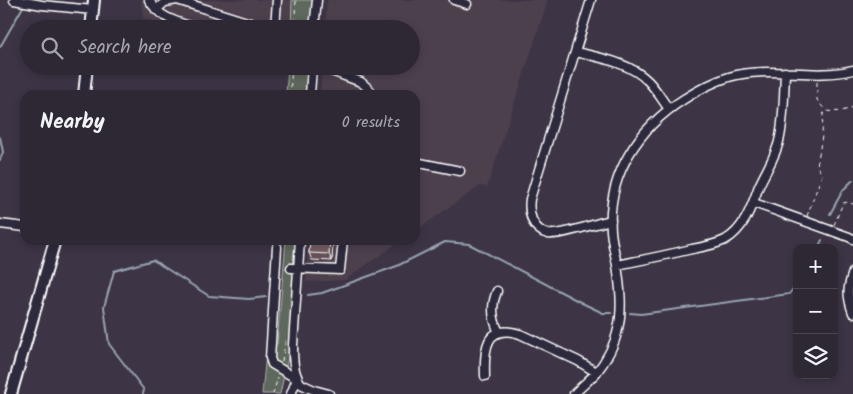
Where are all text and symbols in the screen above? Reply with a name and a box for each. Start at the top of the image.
search box [20,20,420,75]
text: Search here [78,33,172,63]
icon: search [38,34,66,62]
text: Nearby [40,106,105,139]
text: 0 results [342,110,400,135]
map controls [793,244,838,379]
button: + [793,244,838,289]
button: − [793,289,838,334]
button: layers [793,334,838,379]

